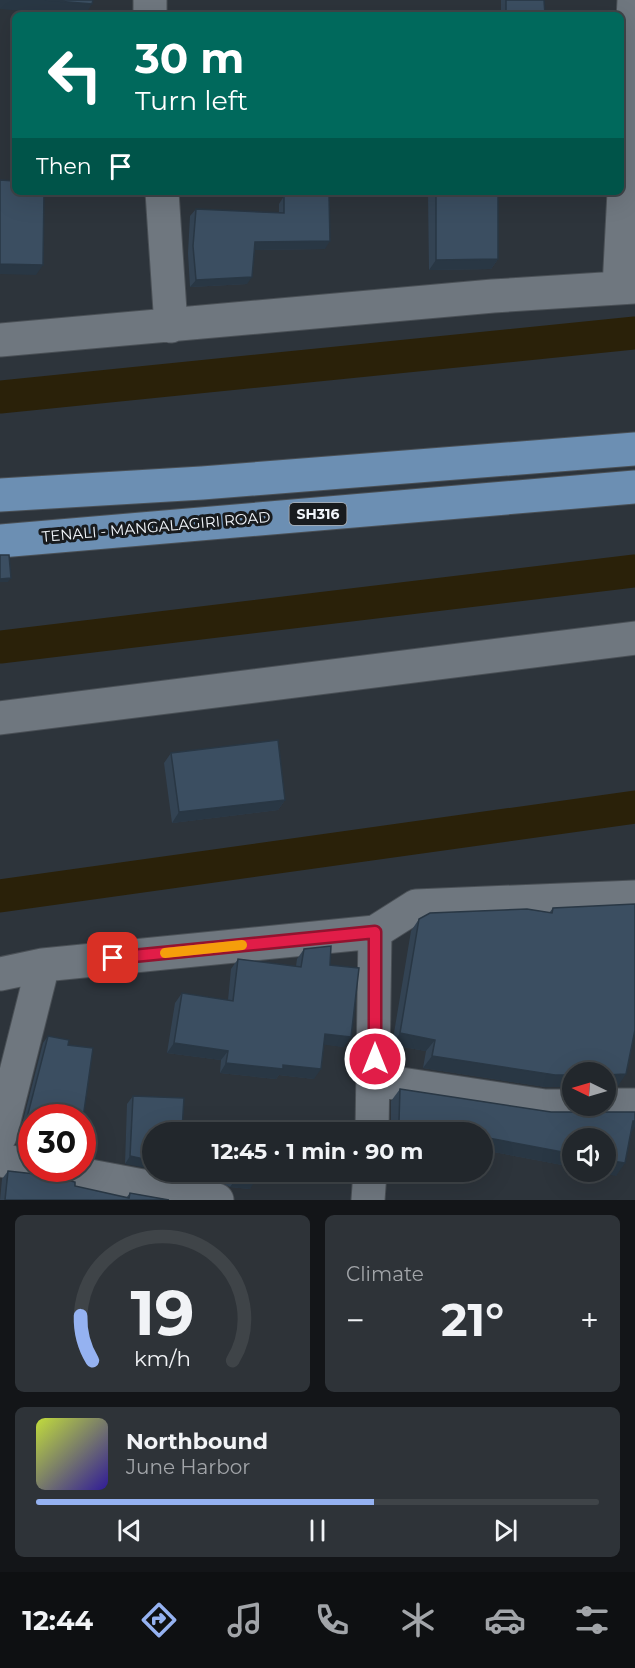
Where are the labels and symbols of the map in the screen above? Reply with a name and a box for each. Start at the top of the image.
road number: SH316 [290,503,346,525]
street label: TENALI - MANGALAGIRI ROAD [41,507,271,546]
pin [87,932,138,983]
position arrow [343,1027,407,1091]
north arrow [562,1062,616,1116]
speed limit sign: 30 [18,1104,96,1182]

